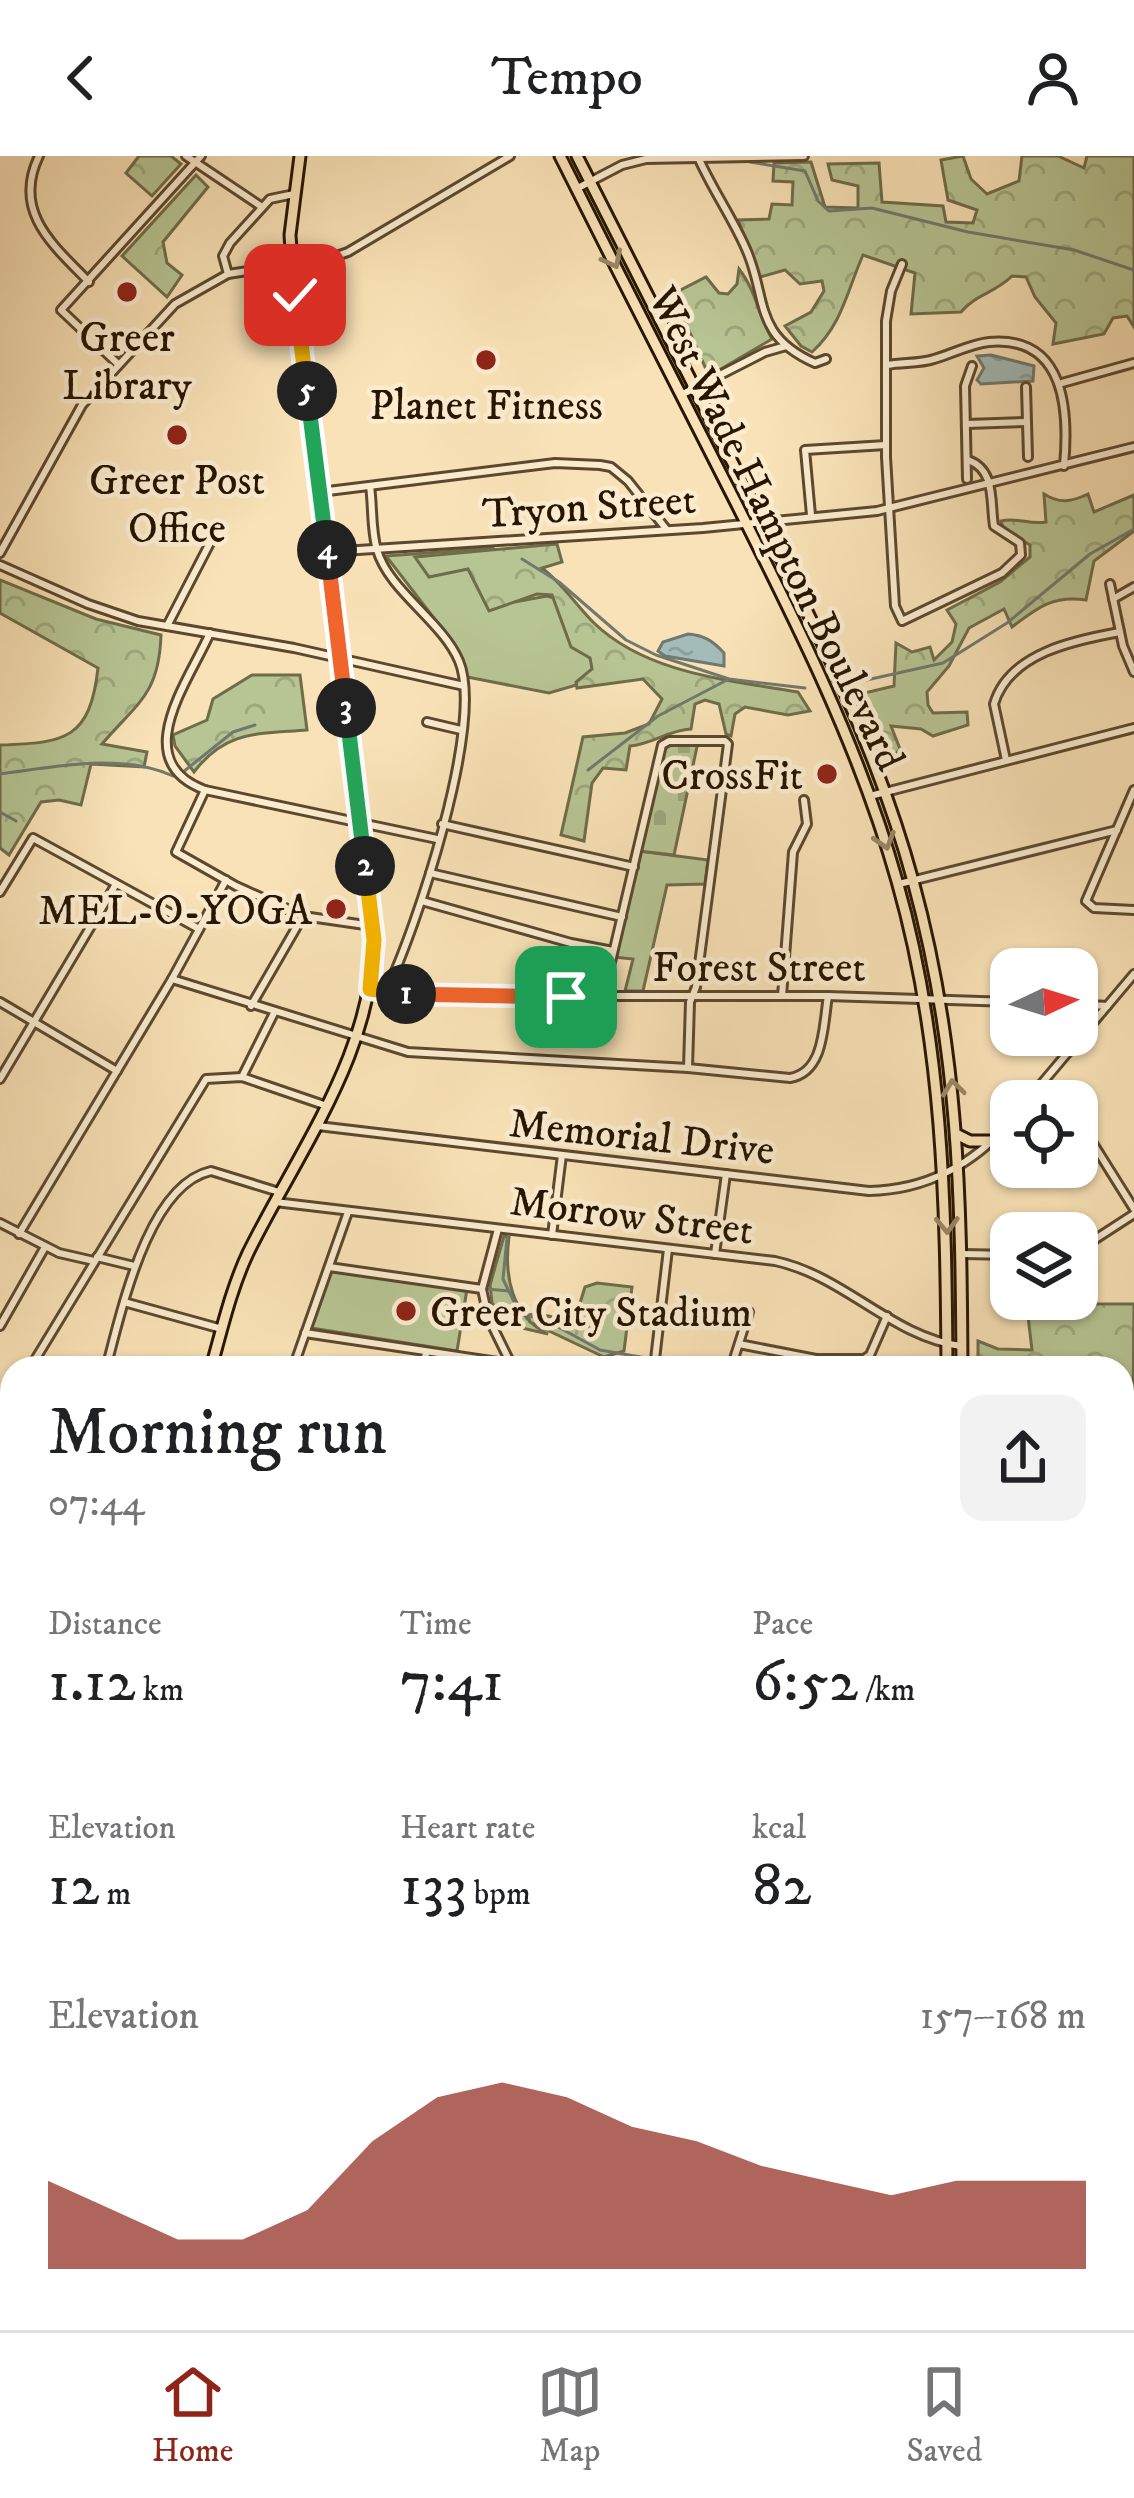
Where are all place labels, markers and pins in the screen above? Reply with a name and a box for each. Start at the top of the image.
pin [244,244,346,346]
marker: Greer Library [114,279,140,305]
place label: Greer Library [62,313,193,413]
marker: Planet Fitness [473,347,499,373]
pin: 5 [277,361,337,421]
place label: Planet Fitness [369,381,603,433]
marker: Greer Post Office [164,422,190,448]
place label: Greer Post Office [89,456,265,556]
pin: 4 [297,520,357,580]
pin: 3 [316,678,376,738]
place label: CrossFit [661,751,803,803]
marker: CrossFit [814,761,840,787]
pin: 2 [335,836,395,896]
place label: MEL-O-YOGA [38,886,313,938]
marker: MEL-O-YOGA [323,896,349,922]
pin [515,946,617,1048]
pin: 1 [376,964,436,1024]
place label: Greer City Stadium [430,1288,752,1340]
marker: Greer City Stadium [393,1298,419,1324]

